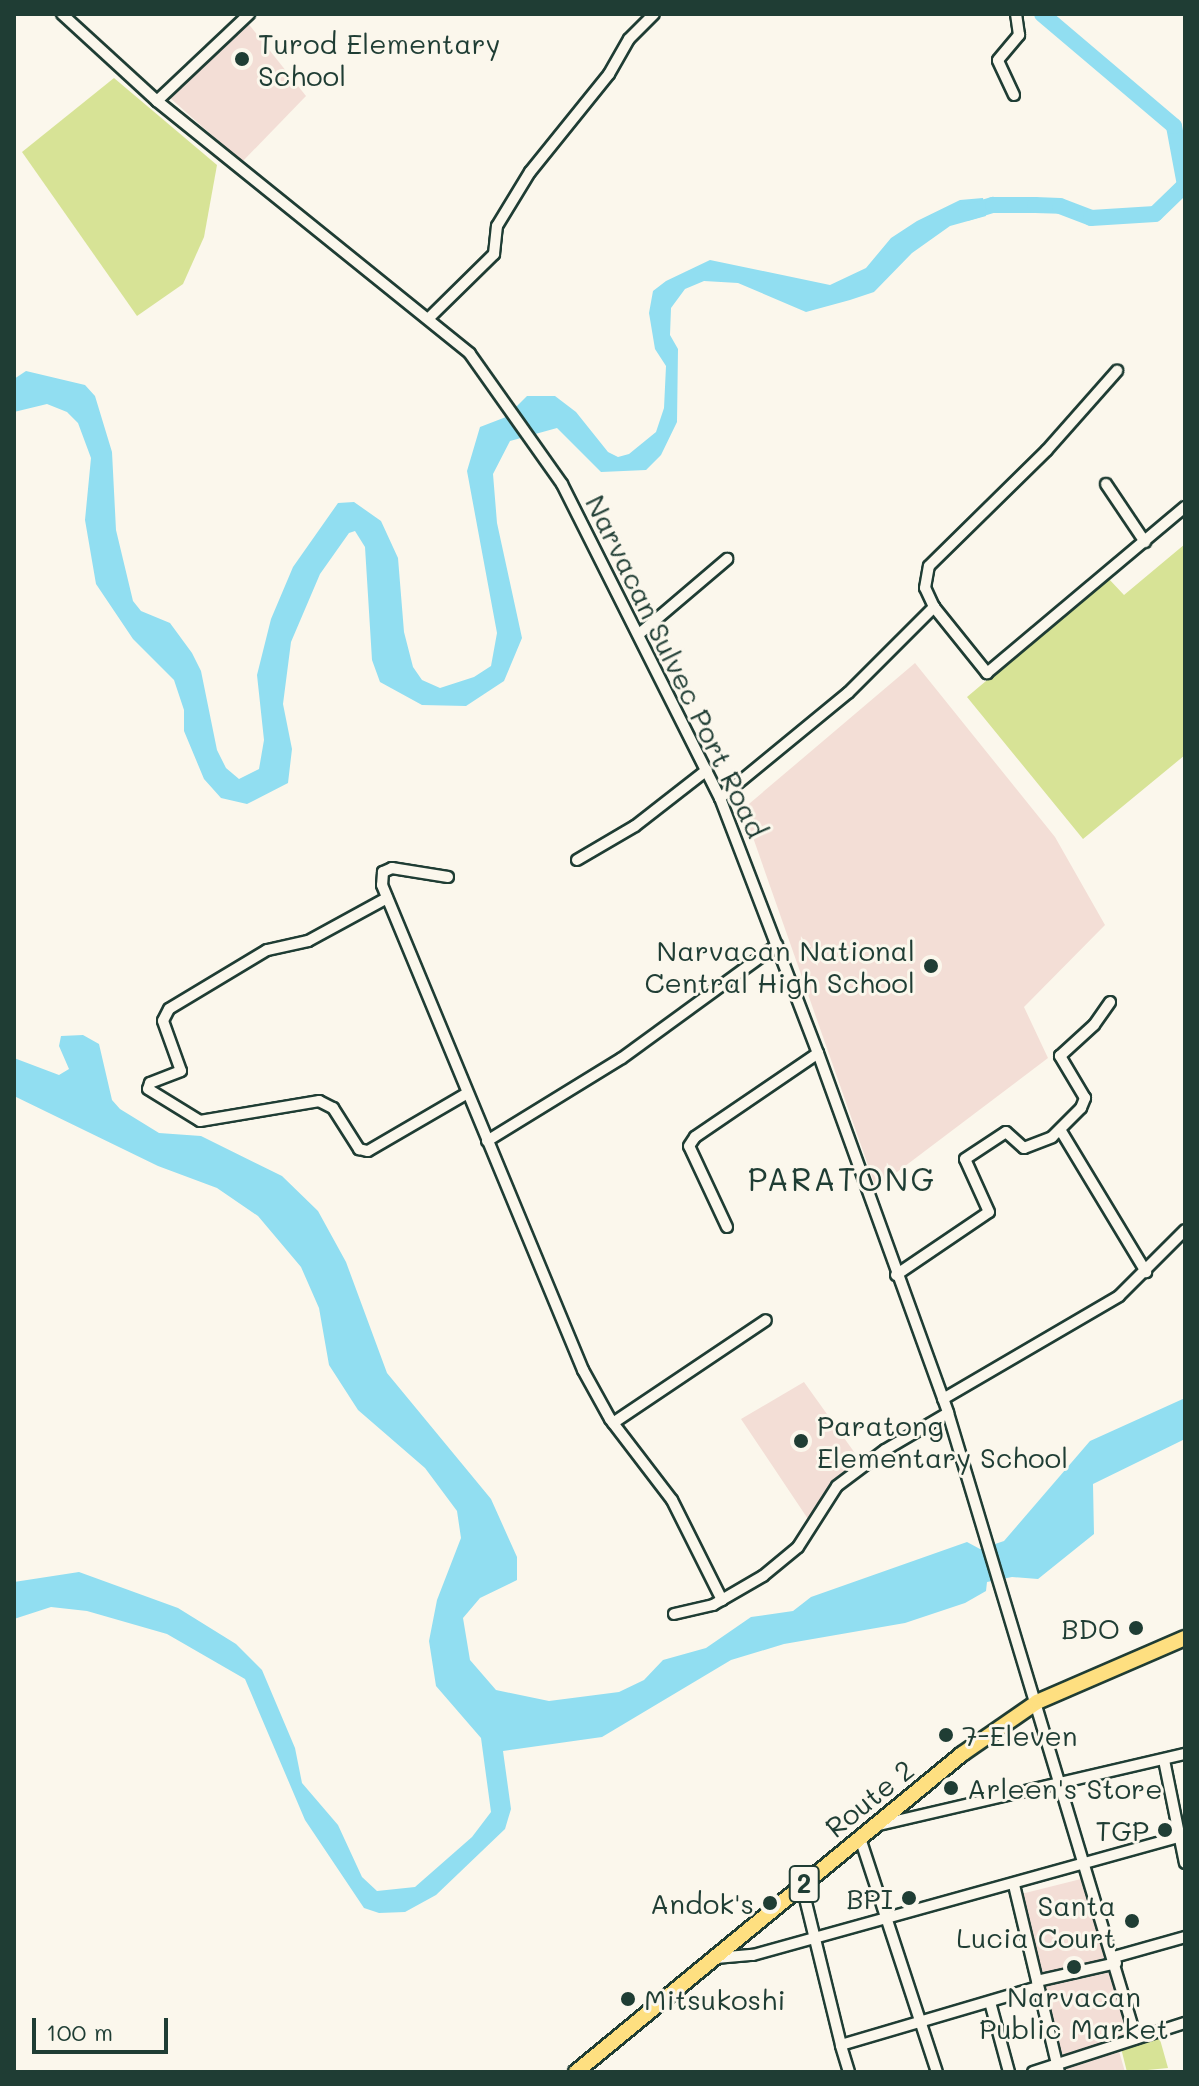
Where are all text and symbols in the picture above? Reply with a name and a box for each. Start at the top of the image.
place label: Turod Elementary School [258,26,500,92]
marker: Turod Elementary School [233,50,251,68]
street label: Narvacan Sulvec Port Road [579,489,775,843]
place label: Narvacan National Central High School [645,933,915,999]
marker: Narvacan National Central High School [922,957,940,975]
district label: PARATONG [748,1159,936,1197]
place label: Paratong Elementary School [817,1408,1068,1474]
marker: Paratong Elementary School [792,1432,810,1450]
place label: BDO [1061,1611,1120,1645]
marker: BDO [1127,1619,1145,1637]
place label: 7-Eleven [962,1718,1077,1752]
marker: 7-Eleven [937,1726,955,1744]
street label: Route 2 [818,1752,920,1844]
place label: Arleen's Store [967,1771,1162,1805]
marker: Arleen's Store [942,1779,960,1797]
place label: TGP [1096,1813,1149,1847]
marker: TGP [1156,1821,1174,1839]
road number: 2 [788,1862,820,1906]
place label: BPI [846,1881,893,1915]
place label: Andok's [650,1886,754,1920]
place label: Santa Lucia Court [956,1888,1116,1954]
marker: BPI [900,1889,918,1907]
marker: Andok's [761,1894,779,1912]
marker: Santa Lucia Court [1123,1912,1141,1930]
marker: Narvacan Public Market [1065,1958,1083,1976]
place label: Narvacan Public Market [979,1979,1169,2045]
place label: Mitsukoshi [644,1982,786,2016]
marker: Mitsukoshi [619,1990,637,2008]
scale bar [36,2002,172,2052]
text: 100 m [46,2016,113,2047]

